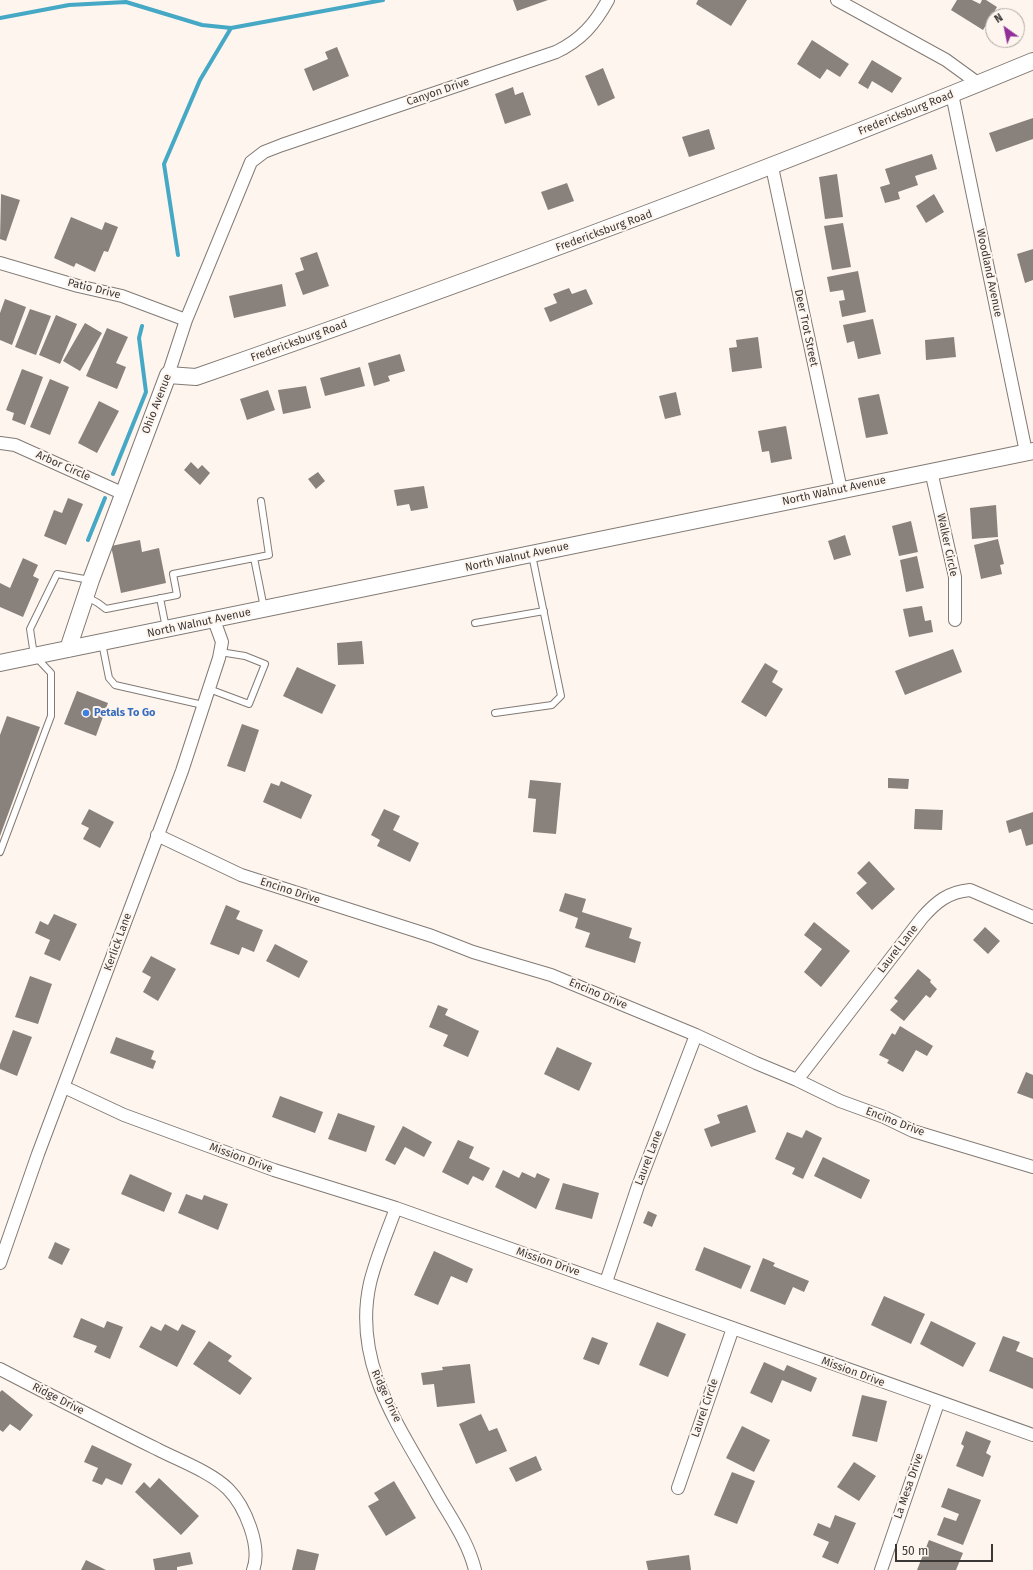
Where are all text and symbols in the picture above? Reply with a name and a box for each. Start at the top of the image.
north arrow [985,8,1025,48]
text: N [992,11,1005,26]
street label: Canyon Drive [405,75,471,109]
street label: Fredericksburg Road [856,88,956,138]
street label: Fredericksburg Road [554,207,654,255]
street label: Woodland Avenue [973,228,1005,318]
street label: Patio Drive [66,276,122,302]
street label: Deer Trot Street [791,288,821,368]
street label: Fredericksburg Road [249,317,349,365]
street label: Ohio Avenue [140,372,174,436]
street label: Arbor Circle [34,448,92,484]
street label: North Walnut Avenue [781,474,887,508]
street label: Walker Circle [934,512,960,578]
street label: North Walnut Avenue [464,540,570,574]
street label: North Walnut Avenue [146,606,252,640]
place label: Petals To Go [94,706,155,720]
marker: Petals To Go [81,708,91,718]
street label: Encino Drive [258,875,322,907]
street label: Kerlick Lane [101,911,135,973]
street label: Laurel Lane [875,922,921,976]
street label: Encino Drive [567,976,629,1012]
street label: Encino Drive [864,1105,926,1139]
street label: Laurel Lane [633,1129,665,1187]
street label: Mission Drive [207,1140,275,1176]
street label: Mission Drive [514,1245,582,1279]
street label: Mission Drive [819,1354,887,1390]
street label: Ridge Drive [368,1368,404,1424]
street label: Laurel Circle [689,1377,721,1439]
street label: Ridge Drive [30,1380,86,1418]
street label: La Mesa Drive [892,1451,926,1521]
scale bar [897,1536,995,1562]
text: 50 m [902,1544,928,1558]

